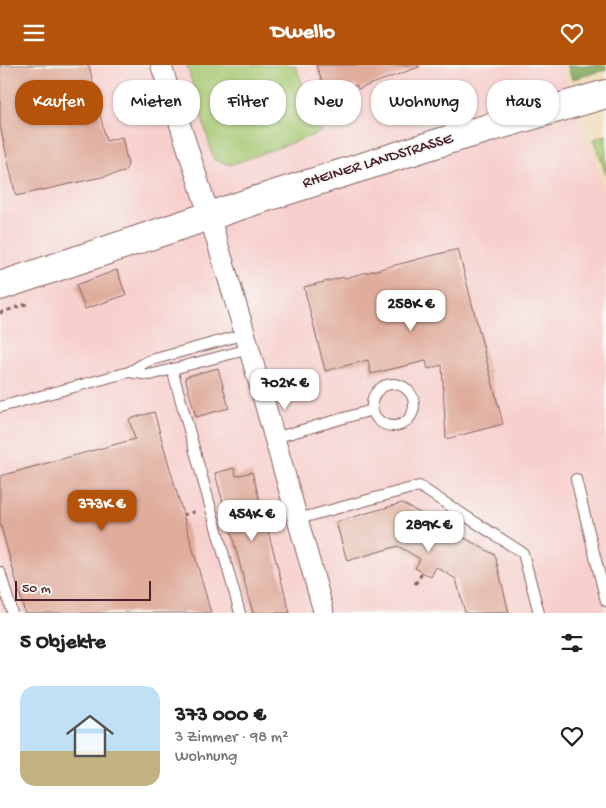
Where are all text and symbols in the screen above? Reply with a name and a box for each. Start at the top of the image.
icon: menu [20,19,48,47]
icon: heart [558,19,586,47]
text: Dwello [271,20,335,46]
chip: Kaufen [15,80,103,125]
chip: Mieten [113,80,200,125]
chip: Filter [210,80,286,125]
chip: Neu [296,80,361,125]
chip: Wohnung [371,80,477,125]
chip: Haus [487,80,559,125]
street label: RHEINER LANDSTRASSE [300,130,456,194]
pin: 258K € [370,289,452,332]
text: 258K € [387,296,435,315]
pin: 702K € [244,369,326,411]
text: 702K € [261,375,309,394]
pin: 373K € [61,489,143,532]
text: 373K € [78,496,126,515]
pin: 454K € [211,499,293,542]
text: 454K € [229,506,275,525]
pin: 289K € [388,511,470,553]
text: 289K € [406,517,452,536]
scale bar [15,578,151,601]
text: 50 m [22,581,51,598]
icon: filters [558,629,586,657]
text: 5 Objekte [20,631,105,656]
text: 373 000 € [175,704,266,729]
icon: home [60,706,120,766]
icon: heart [558,722,586,750]
text: 3 Zimmer · 98 m² [175,729,288,748]
text: Wohnung [175,748,237,767]

